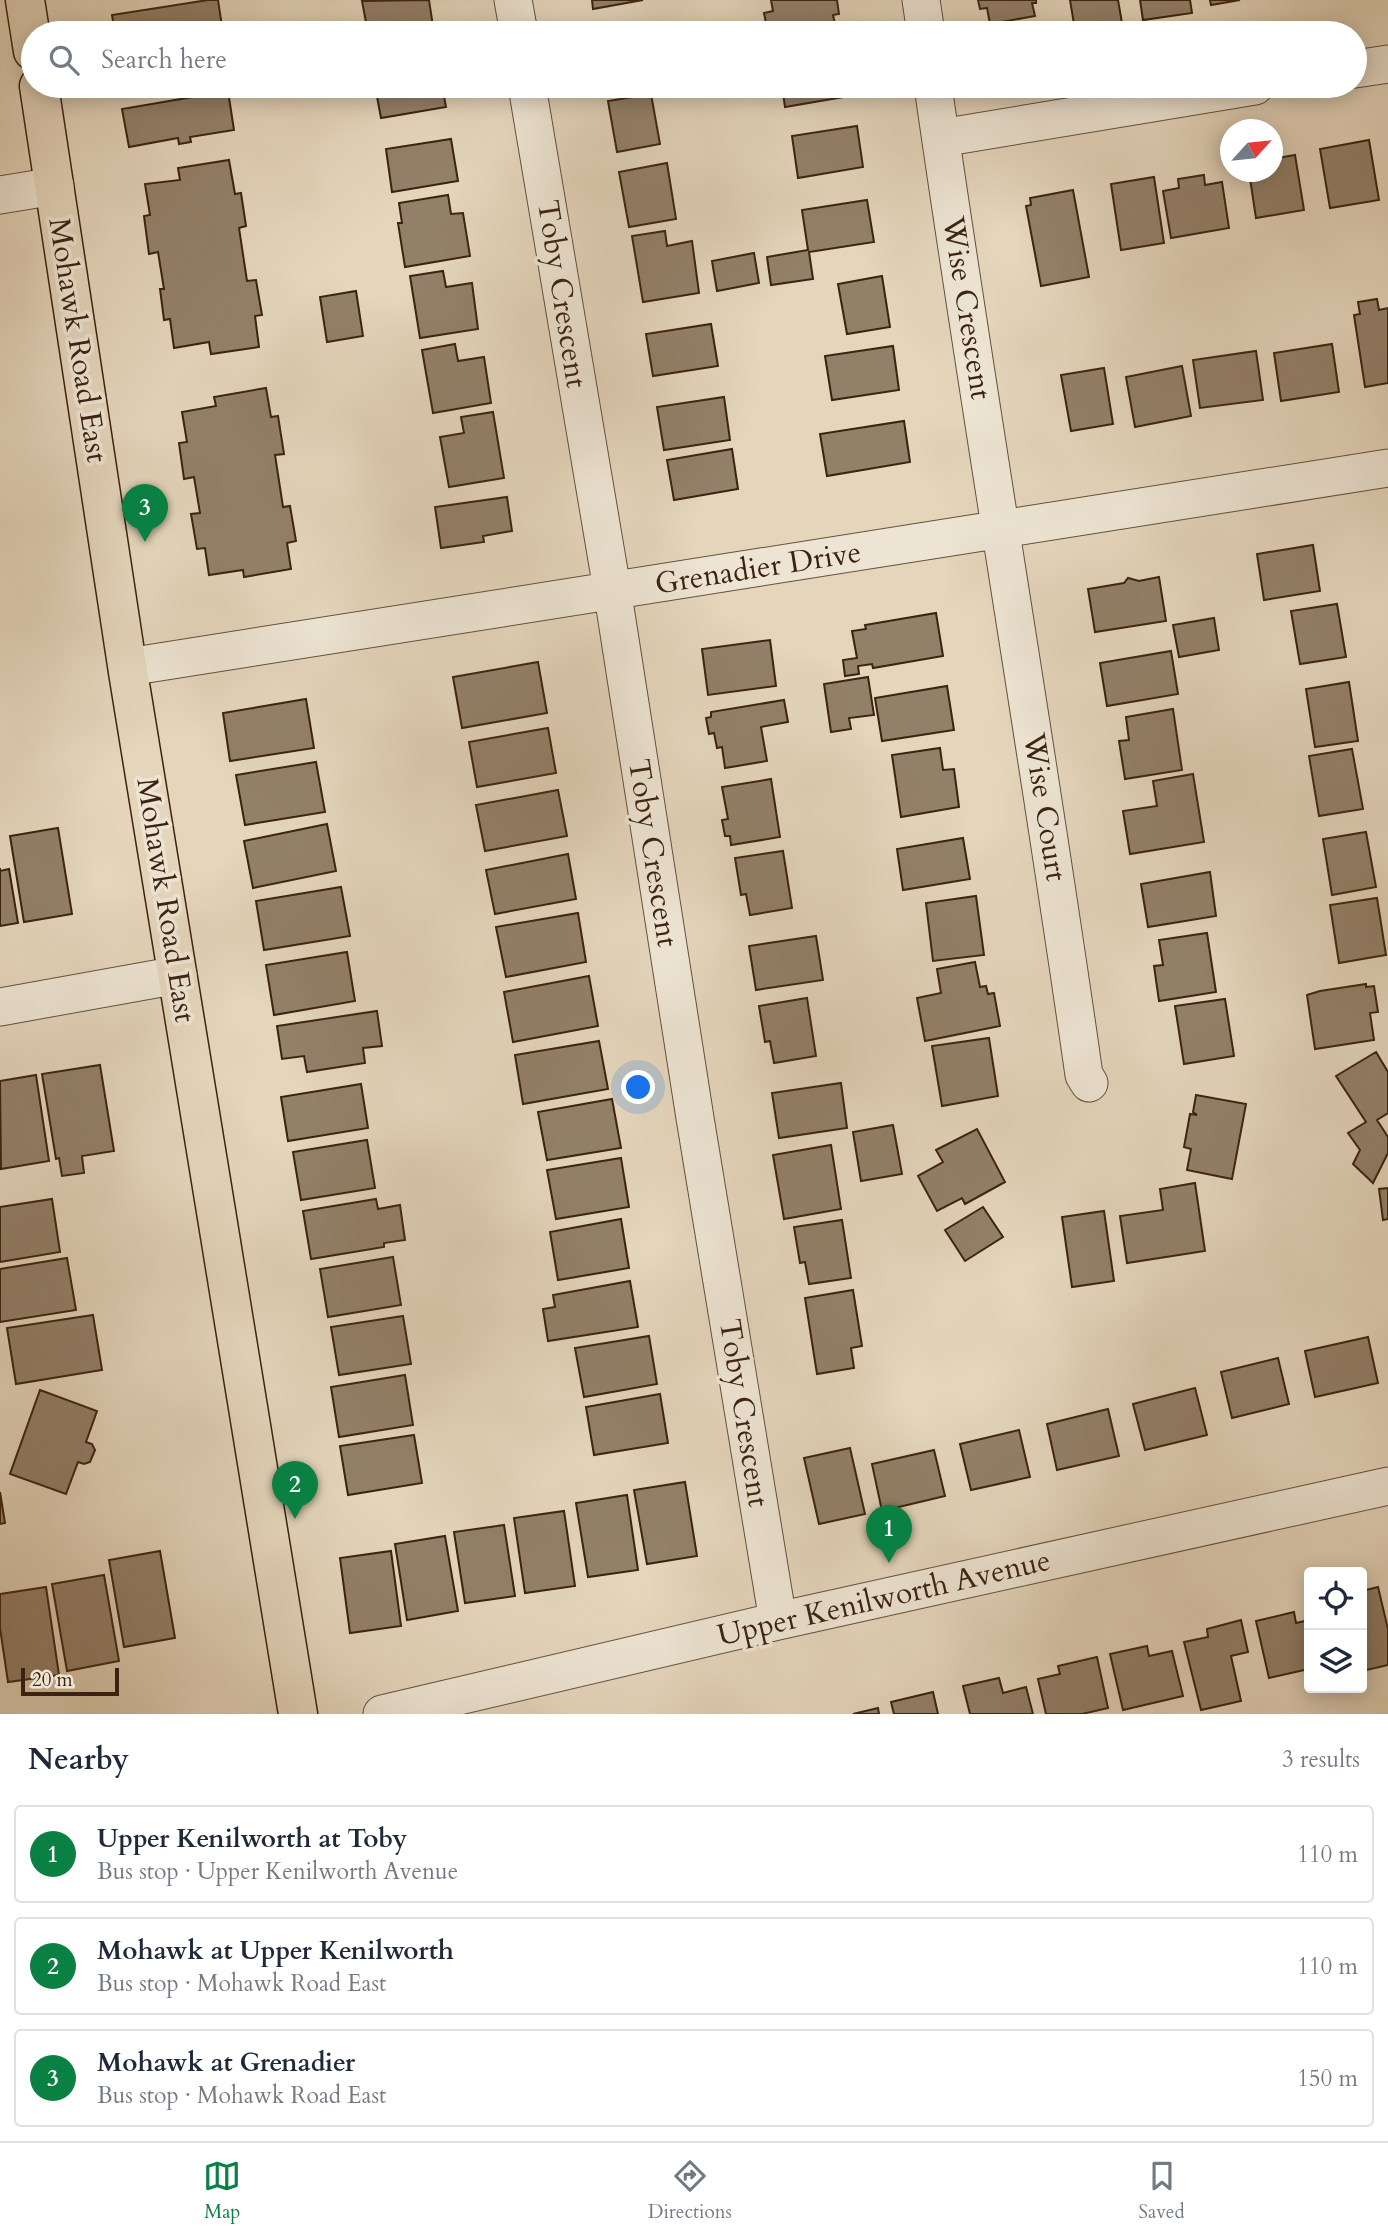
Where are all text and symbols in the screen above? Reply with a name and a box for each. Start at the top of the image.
search box [21,21,1367,98]
icon: search [45,41,83,79]
text: Search here [101,42,227,77]
north arrow [1220,119,1283,182]
street label: Toby Crescent [527,197,597,391]
street label: Wise Crescent [932,213,1002,403]
street label: Mohawk Road East [38,215,118,466]
pin: 3 [122,484,168,542]
street label: Grenadier Drive [652,531,864,605]
street label: Wise Court [1013,729,1077,884]
street label: Toby Crescent [618,756,688,950]
street label: Mohawk Road East [126,775,206,1026]
your location [621,1070,655,1104]
street label: Toby Crescent [709,1316,779,1510]
pin: 2 [272,1461,318,1519]
pin: 1 [866,1505,912,1563]
street label: Upper Kenilworth Avenue [713,1540,1055,1656]
map controls [1304,1567,1367,1693]
button: locate [1304,1567,1367,1630]
button: layers [1304,1630,1367,1693]
scale bar [21,1665,119,1697]
text: 20 m [32,1667,73,1693]
text: Nearby [28,1739,129,1780]
text: 3 results [1282,1744,1360,1775]
text: Upper Kenilworth at Toby [97,1821,407,1856]
text: 1 [47,1839,59,1870]
text: 110 m [1297,1839,1358,1870]
text: Bus stop · Upper Kenilworth Avenue [97,1856,458,1887]
text: Mohawk at Upper Kenilworth [97,1933,454,1968]
text: 2 [47,1951,59,1982]
text: 110 m [1297,1951,1358,1982]
text: Bus stop · Mohawk Road East [97,1968,386,1999]
text: Mohawk at Grenadier [97,2045,355,2080]
text: 3 [47,2063,59,2094]
text: 150 m [1297,2063,1358,2094]
text: Bus stop · Mohawk Road East [97,2080,386,2111]
tab: Map [203,2157,241,2225]
tab: Directions [648,2157,732,2225]
tab: Saved [1139,2157,1185,2225]

